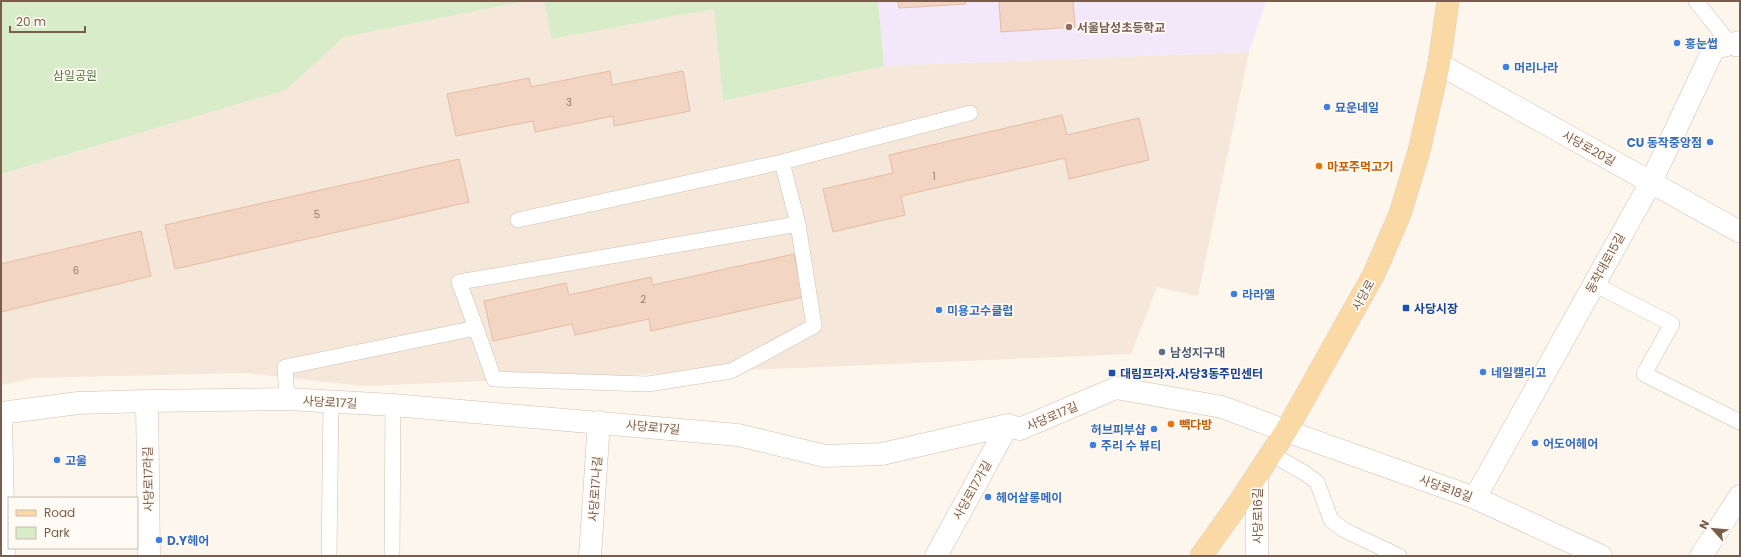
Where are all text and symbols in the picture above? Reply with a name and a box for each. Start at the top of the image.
scale bar [10,8,85,34]
text: 20 m [16,13,46,30]
place label: 서울남성초등학교 [1077,19,1165,36]
marker: 서울남성초등학교 [1064,22,1074,32]
place label: 홍눈썹 [1685,35,1718,52]
marker: 홍눈썹 [1672,38,1682,48]
place label: 머리나라 [1514,59,1558,76]
marker: 머리나라 [1501,62,1511,72]
park label: 삼일공원 [53,67,97,84]
house number: 3 [566,95,572,110]
place label: 묘운네일 [1335,99,1379,116]
marker: 묘운네일 [1322,102,1332,112]
street label: 사당로20길 [1559,126,1619,170]
place label: CU 동작중앙점 [1627,134,1702,151]
marker: CU 동작중앙점 [1705,137,1715,147]
place label: 마포주먹고기 [1327,158,1393,175]
marker: 마포주먹고기 [1314,161,1324,171]
house number: 1 [932,169,936,184]
house number: 5 [314,207,320,222]
street label: 동작대로15길 [1581,230,1629,296]
house number: 6 [73,263,79,278]
street label: 사당로 [1348,276,1378,314]
place label: 라라엘 [1242,286,1275,303]
marker: 라라엘 [1229,289,1239,299]
house number: 2 [640,292,646,307]
place label: 사당시장 [1414,300,1458,317]
place label: 미용고수클럽 [947,302,1013,319]
marker: 사당시장 [1401,303,1411,313]
marker: 미용고수클럽 [934,305,944,315]
place label: 남성지구대 [1170,344,1225,361]
marker: 남성지구대 [1157,347,1167,357]
place label: 네일캘리고 [1491,364,1546,381]
place label: 대림프라자.사당3동주민센터 [1120,365,1263,382]
marker: 네일캘리고 [1478,367,1488,377]
marker: 대림프라자.사당3동주민센터 [1107,368,1117,378]
street label: 사당로17길 [302,392,358,412]
street label: 사당로17길 [1024,398,1080,434]
street label: 사당로17길 [625,416,681,438]
place label: 빽다방 [1179,416,1212,433]
marker: 빽다방 [1166,419,1176,429]
place label: 허브피부샵 [1091,421,1146,438]
marker: 허브피부샵 [1149,424,1159,434]
place label: 어도어헤어 [1543,435,1598,452]
place label: 주리 수 뷰티 [1101,437,1161,454]
marker: 어도어헤어 [1530,438,1540,448]
marker: 주리 수 뷰티 [1088,440,1098,450]
street label: 사당로17라길 [139,446,157,512]
place label: 고울 [65,452,87,469]
marker: 고울 [52,455,62,465]
street label: 사당로17나길 [584,456,606,522]
street label: 사당로17가길 [949,457,995,523]
street label: 사당로18길 [1417,471,1475,505]
street label: 사당로16길 [1249,488,1266,544]
place label: 헤어살롱메이 [996,489,1062,506]
marker: 헤어살롱메이 [983,492,993,502]
legend [8,497,138,549]
text: Road [44,504,75,521]
north arrow [1693,509,1733,549]
text: N [1695,517,1713,532]
text: Park [44,524,71,541]
place label: D.Y헤어 [167,532,209,549]
marker: D.Y헤어 [154,535,164,545]

